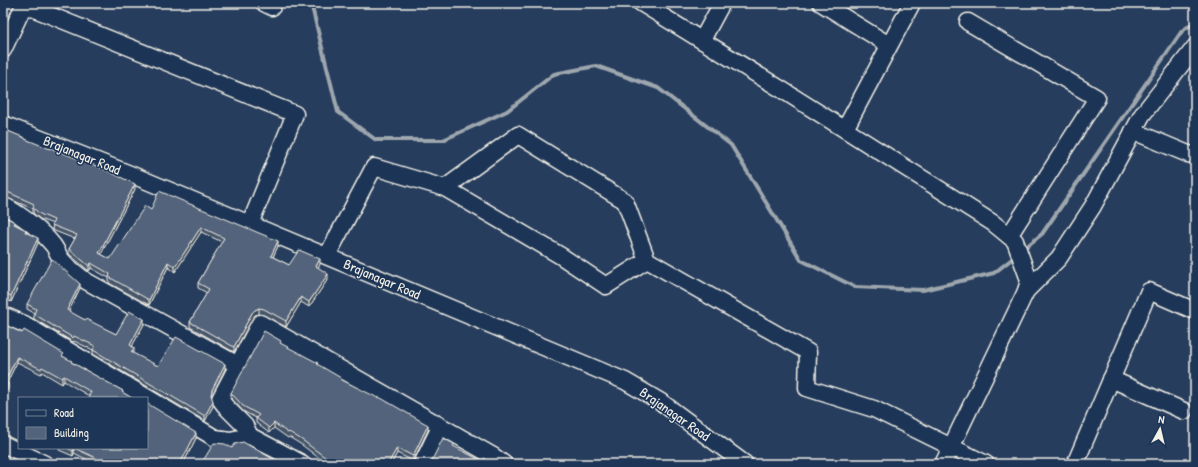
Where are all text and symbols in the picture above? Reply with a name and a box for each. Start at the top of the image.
street label: Brajanagar Road [40,130,124,180]
street label: Brajanagar Road [340,254,424,304]
street label: Brajanagar Road [636,382,715,446]
legend [18,397,148,449]
text: Road [54,404,74,421]
north arrow [1140,409,1180,449]
text: N [1158,412,1165,426]
text: Building [54,424,89,441]

